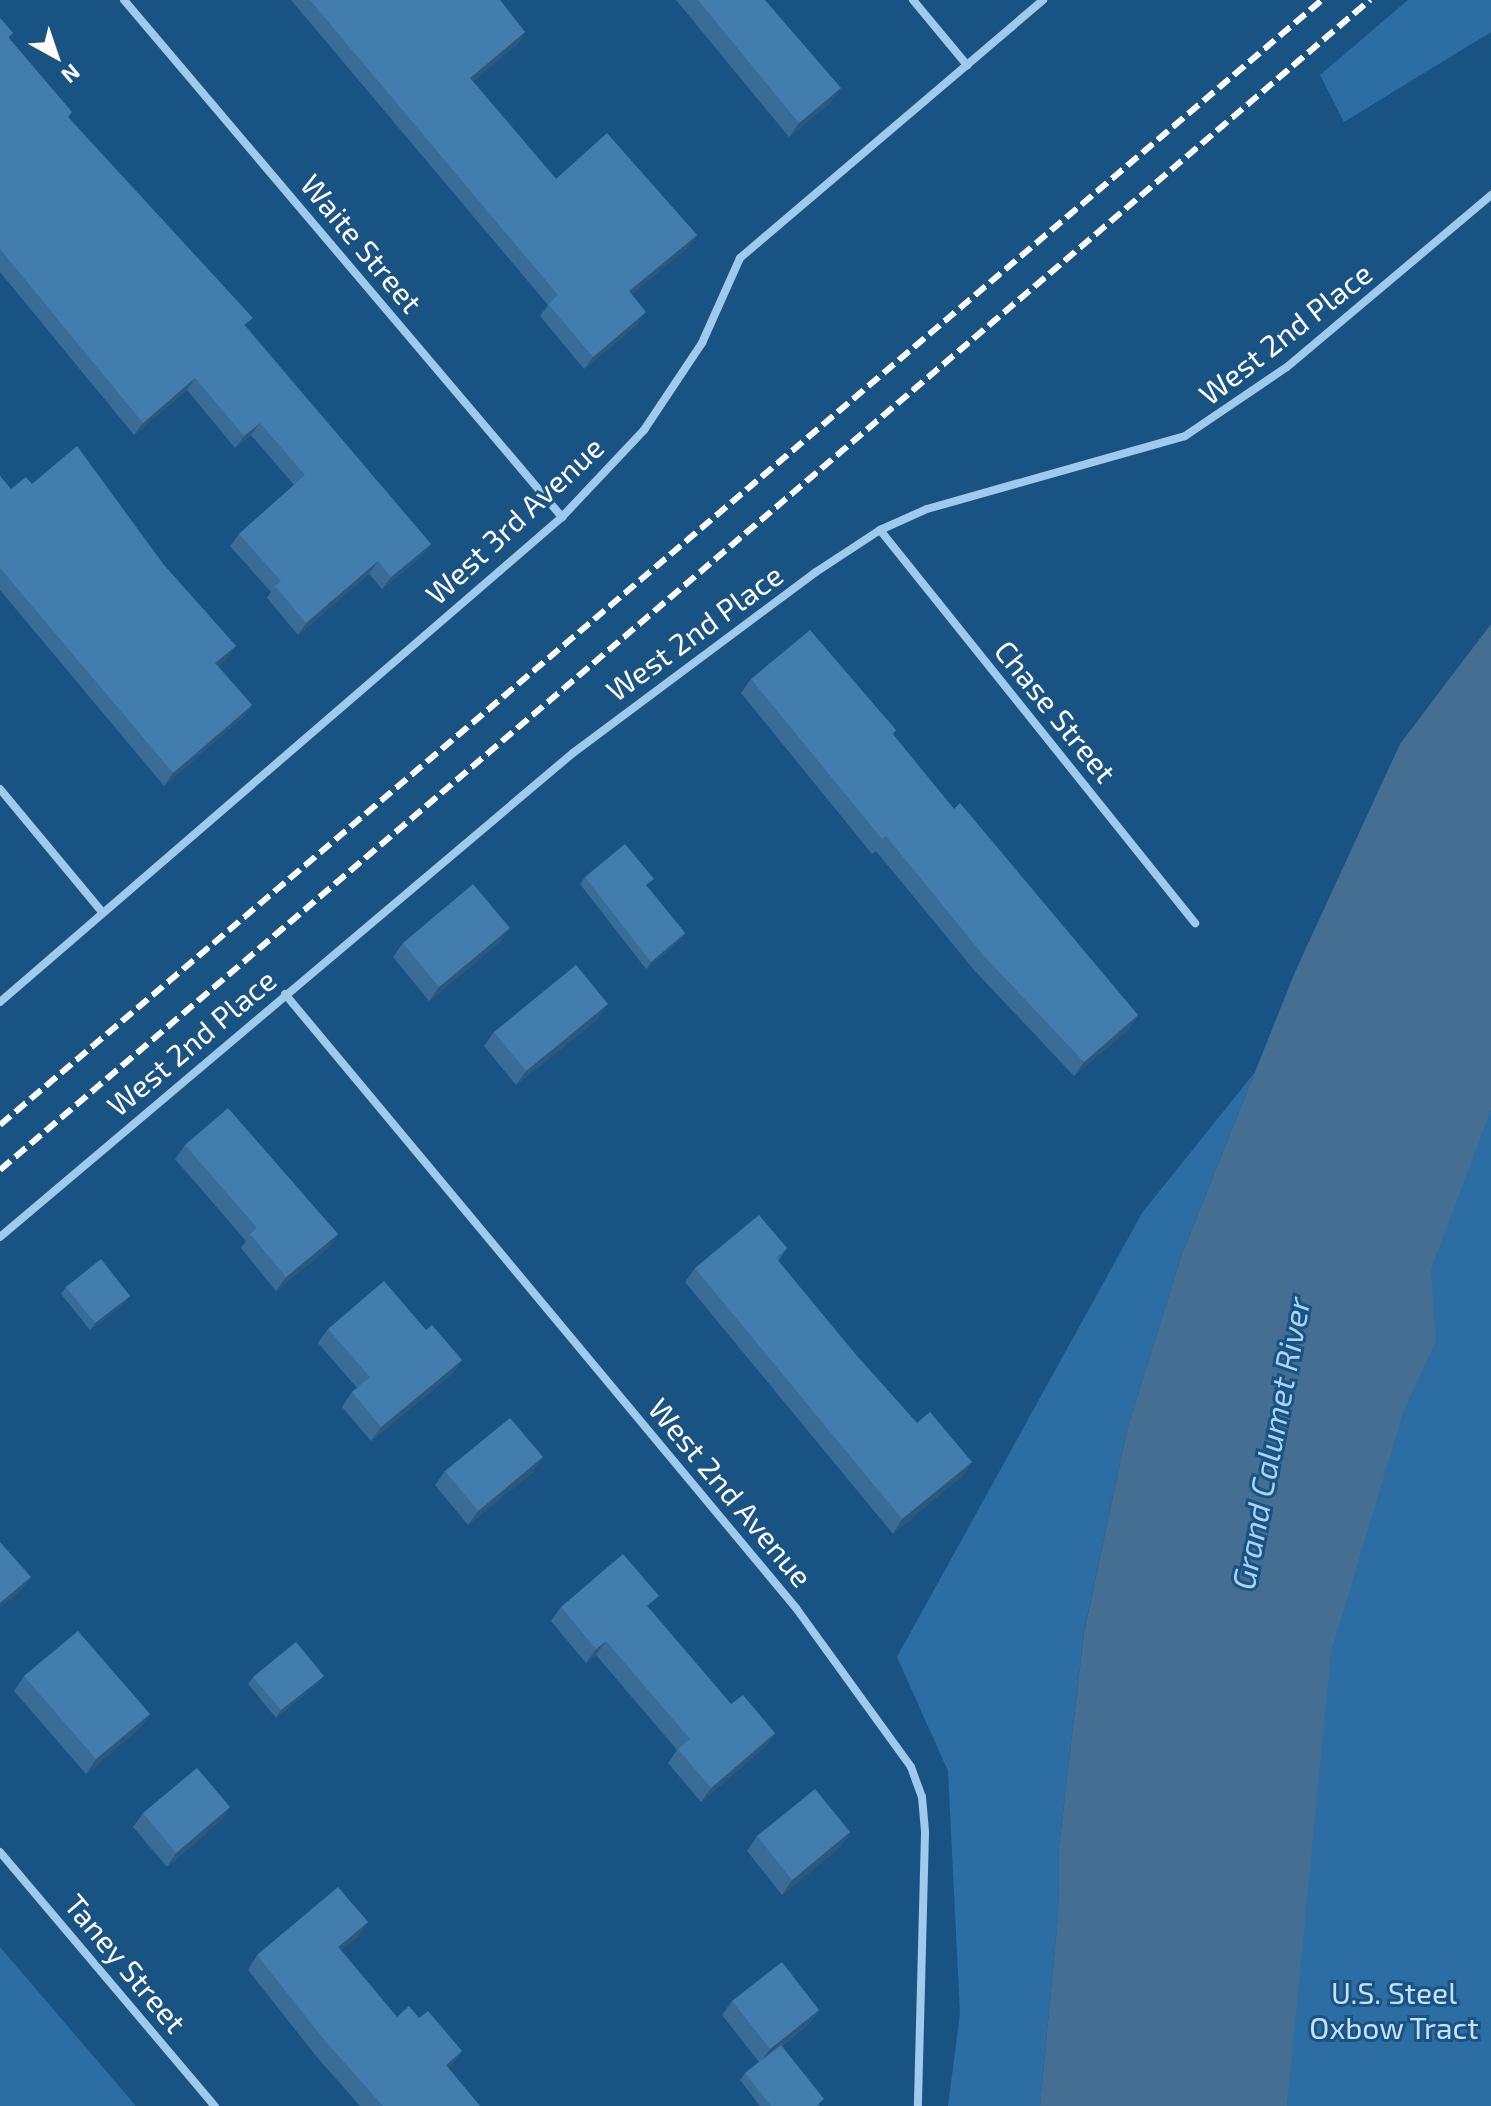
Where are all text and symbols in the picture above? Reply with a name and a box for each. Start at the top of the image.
north arrow [16,16,96,96]
text: N [57,59,86,89]
street label: Waite Street [294,166,430,320]
street label: West 2nd Place [1192,254,1378,412]
street label: West 3rd Avenue [418,428,610,612]
street label: West 2nd Place [599,556,789,708]
street label: Chase Street [988,633,1124,789]
street label: West 2nd Place [99,961,283,1123]
water label: Grand Calumet River [1223,1293,1317,1593]
street label: West 2nd Avenue [641,1390,821,1594]
street label: Taney Street [57,1886,195,2040]
park label: U.S. Steel Oxbow Tract [1309,1974,1479,2044]

